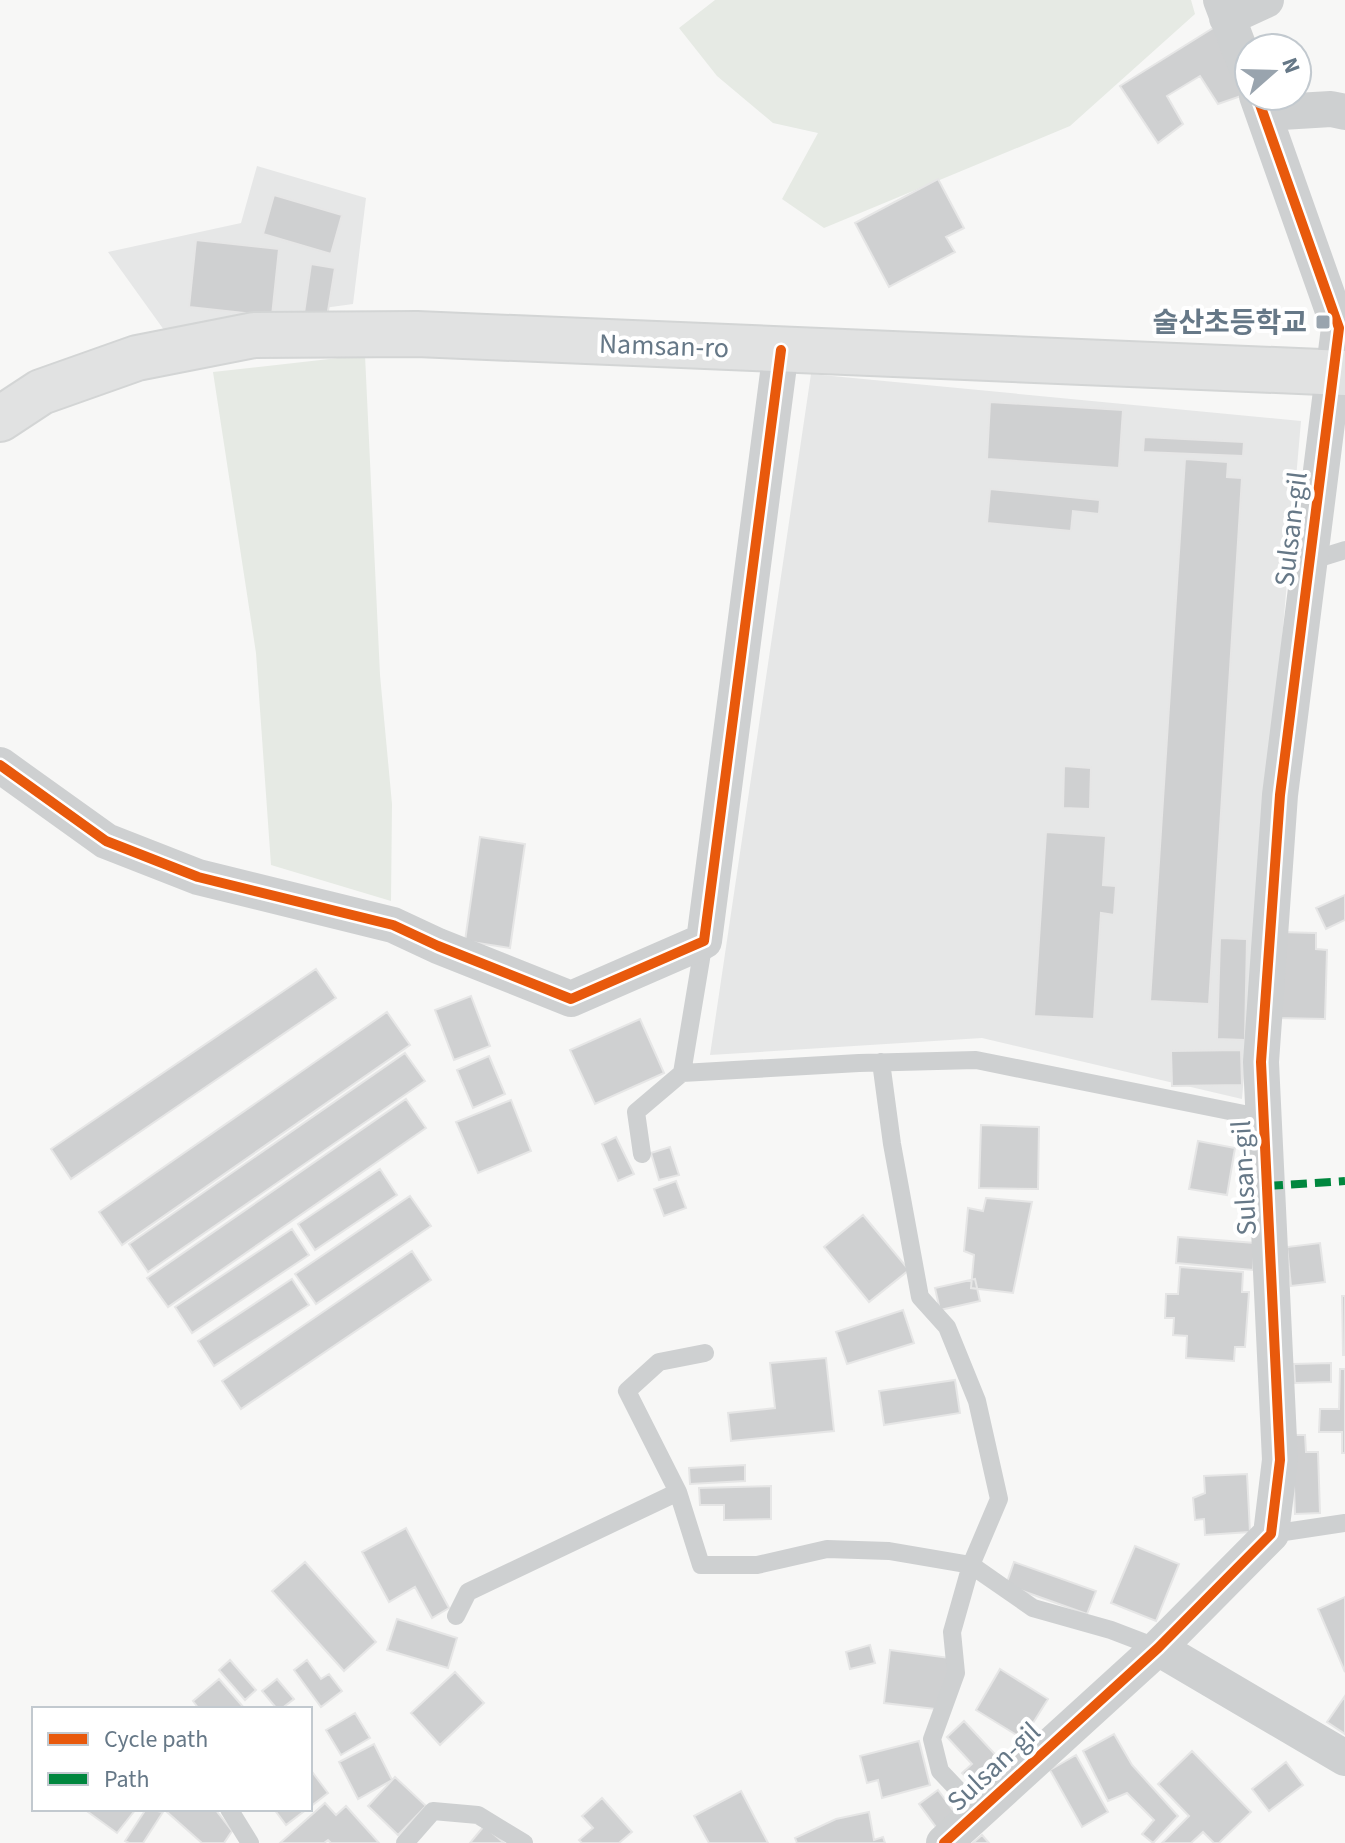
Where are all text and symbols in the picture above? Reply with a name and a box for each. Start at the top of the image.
north arrow [1233,32,1313,112]
text: N [1273,53,1308,78]
place label: 술산초등학교 [1152,303,1307,343]
marker: 술산초등학교 [1314,313,1332,331]
street label: Namsan-ro [598,324,730,368]
street label: Sulsan-gil [1264,469,1318,589]
street label: Sulsan-gil [1221,1119,1267,1237]
legend [32,1707,312,1811]
street label: Sulsan-gil [938,1713,1050,1821]
text: Cycle path [104,1722,208,1757]
text: Path [104,1762,150,1797]

